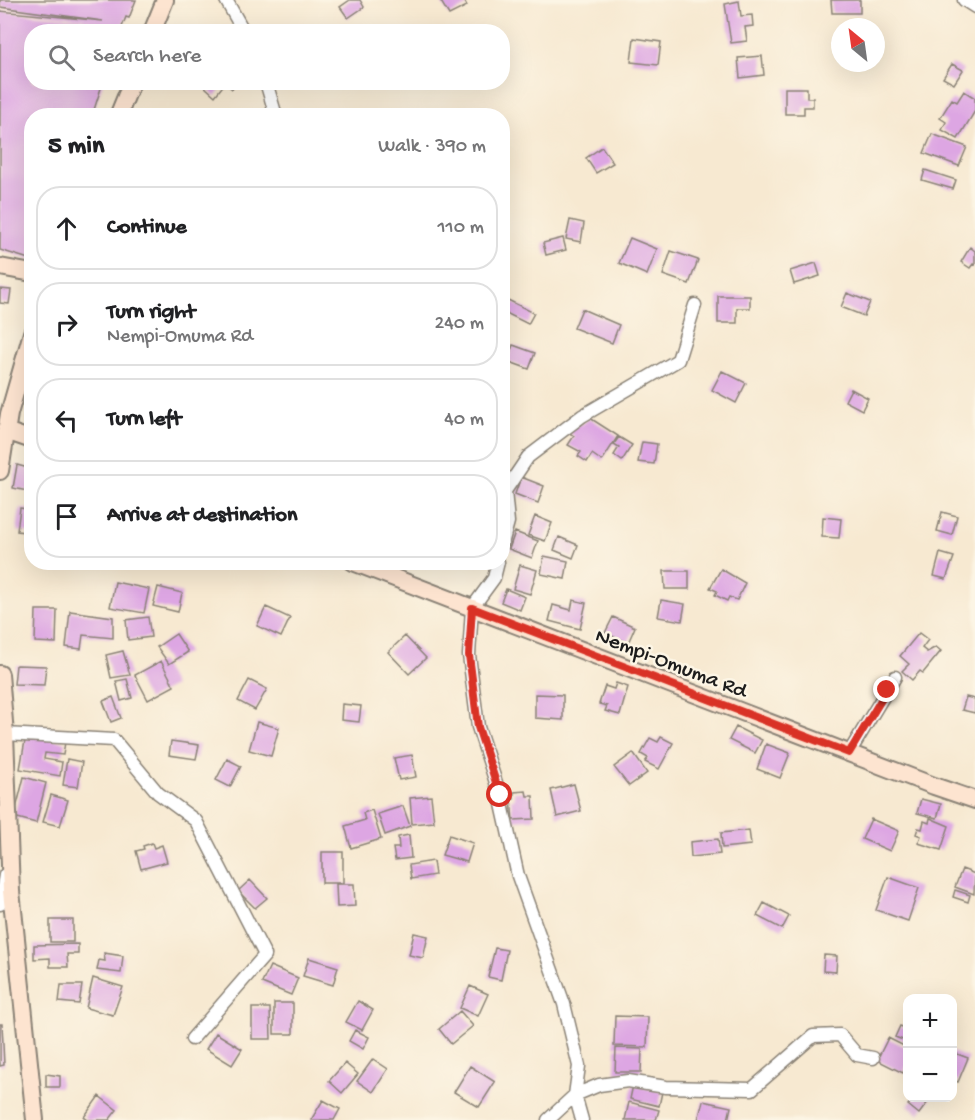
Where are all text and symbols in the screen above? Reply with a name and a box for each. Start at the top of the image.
north arrow [831,18,885,72]
search box [24,24,510,90]
icon: search [45,41,78,74]
text: Search here [93,44,201,70]
text: 5 min [48,132,104,163]
text: Walk · 390 m [378,136,486,159]
icon: ahead [50,212,83,245]
text: Continue [107,215,187,241]
text: 110 m [438,217,484,240]
text: Turn right [107,300,195,326]
icon: right [50,308,83,341]
text: 240 m [434,313,484,336]
text: Nempi-Omuma Rd [107,326,253,349]
icon: left [50,404,83,437]
text: Turn left [107,407,181,433]
text: 40 m [444,409,484,432]
icon: arrive [50,500,83,533]
text: Arrive at destination [107,503,297,529]
street label: Nempi-Omuma Rd [591,624,752,706]
route end [873,676,899,702]
route start [486,781,512,807]
map controls [903,994,957,1102]
button: + [903,994,957,1048]
button: − [903,1048,957,1102]

